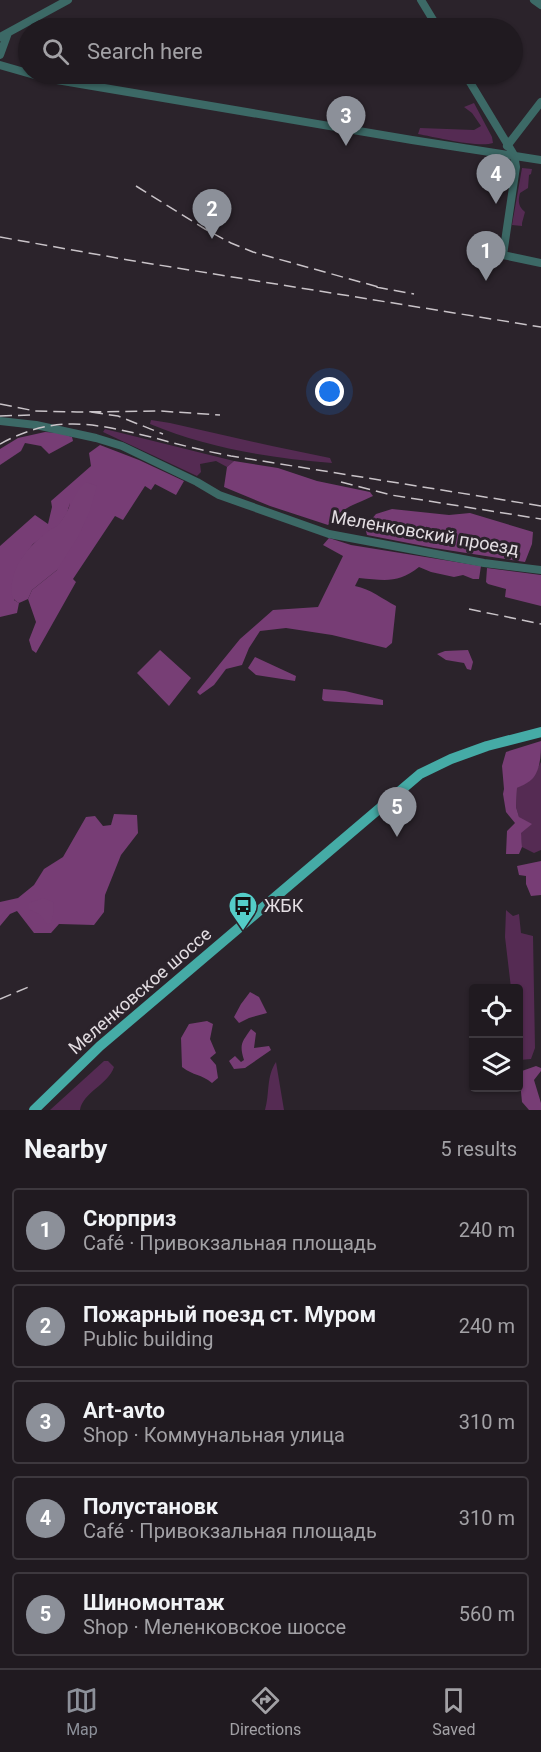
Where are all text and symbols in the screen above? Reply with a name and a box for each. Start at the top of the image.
search box [18,18,523,84]
icon: search [39,35,72,68]
text: Search here [87,39,203,64]
pin: 3 [326,96,366,146]
pin: 4 [476,154,516,204]
pin: 2 [192,190,232,239]
pin: 1 [466,232,506,281]
your location [315,377,344,406]
street label: Меленковский проезд [330,506,521,559]
pin: 5 [378,788,416,837]
bus stop icon: ЖБК [227,890,259,932]
place label: ЖБК [264,895,304,916]
street label: Меленковское шоссе [64,923,215,1058]
map controls [469,984,523,1092]
button: locate [469,984,523,1038]
button: layers [469,1038,523,1092]
text: Nearby [24,1134,107,1164]
text: 5 results [441,1137,517,1161]
text: Сюрприз [83,1206,176,1231]
text: 1 [40,1218,51,1242]
text: 240 m [459,1218,515,1242]
text: Café · Привокзальная площадь [83,1231,377,1255]
text: Пожарный поезд ст. Муром [83,1302,376,1327]
text: 2 [40,1314,51,1338]
text: 240 m [459,1314,515,1338]
text: Public building [83,1327,213,1351]
text: Art-avto [83,1398,165,1423]
text: 3 [40,1410,51,1434]
text: 310 m [459,1410,515,1434]
text: Shop · Коммунальная улица [83,1423,345,1447]
text: Полустановк [83,1494,218,1519]
text: 4 [40,1506,51,1530]
text: 310 m [459,1506,515,1530]
text: Café · Привокзальная площадь [83,1519,377,1543]
text: Шиномонтаж [83,1590,225,1615]
text: 5 [40,1602,51,1626]
text: 560 m [459,1602,515,1626]
text: Shop · Меленковское шоссе [83,1615,346,1639]
tab: Map [65,1684,98,1739]
tab: Directions [229,1684,301,1739]
tab: Saved [432,1684,476,1739]

